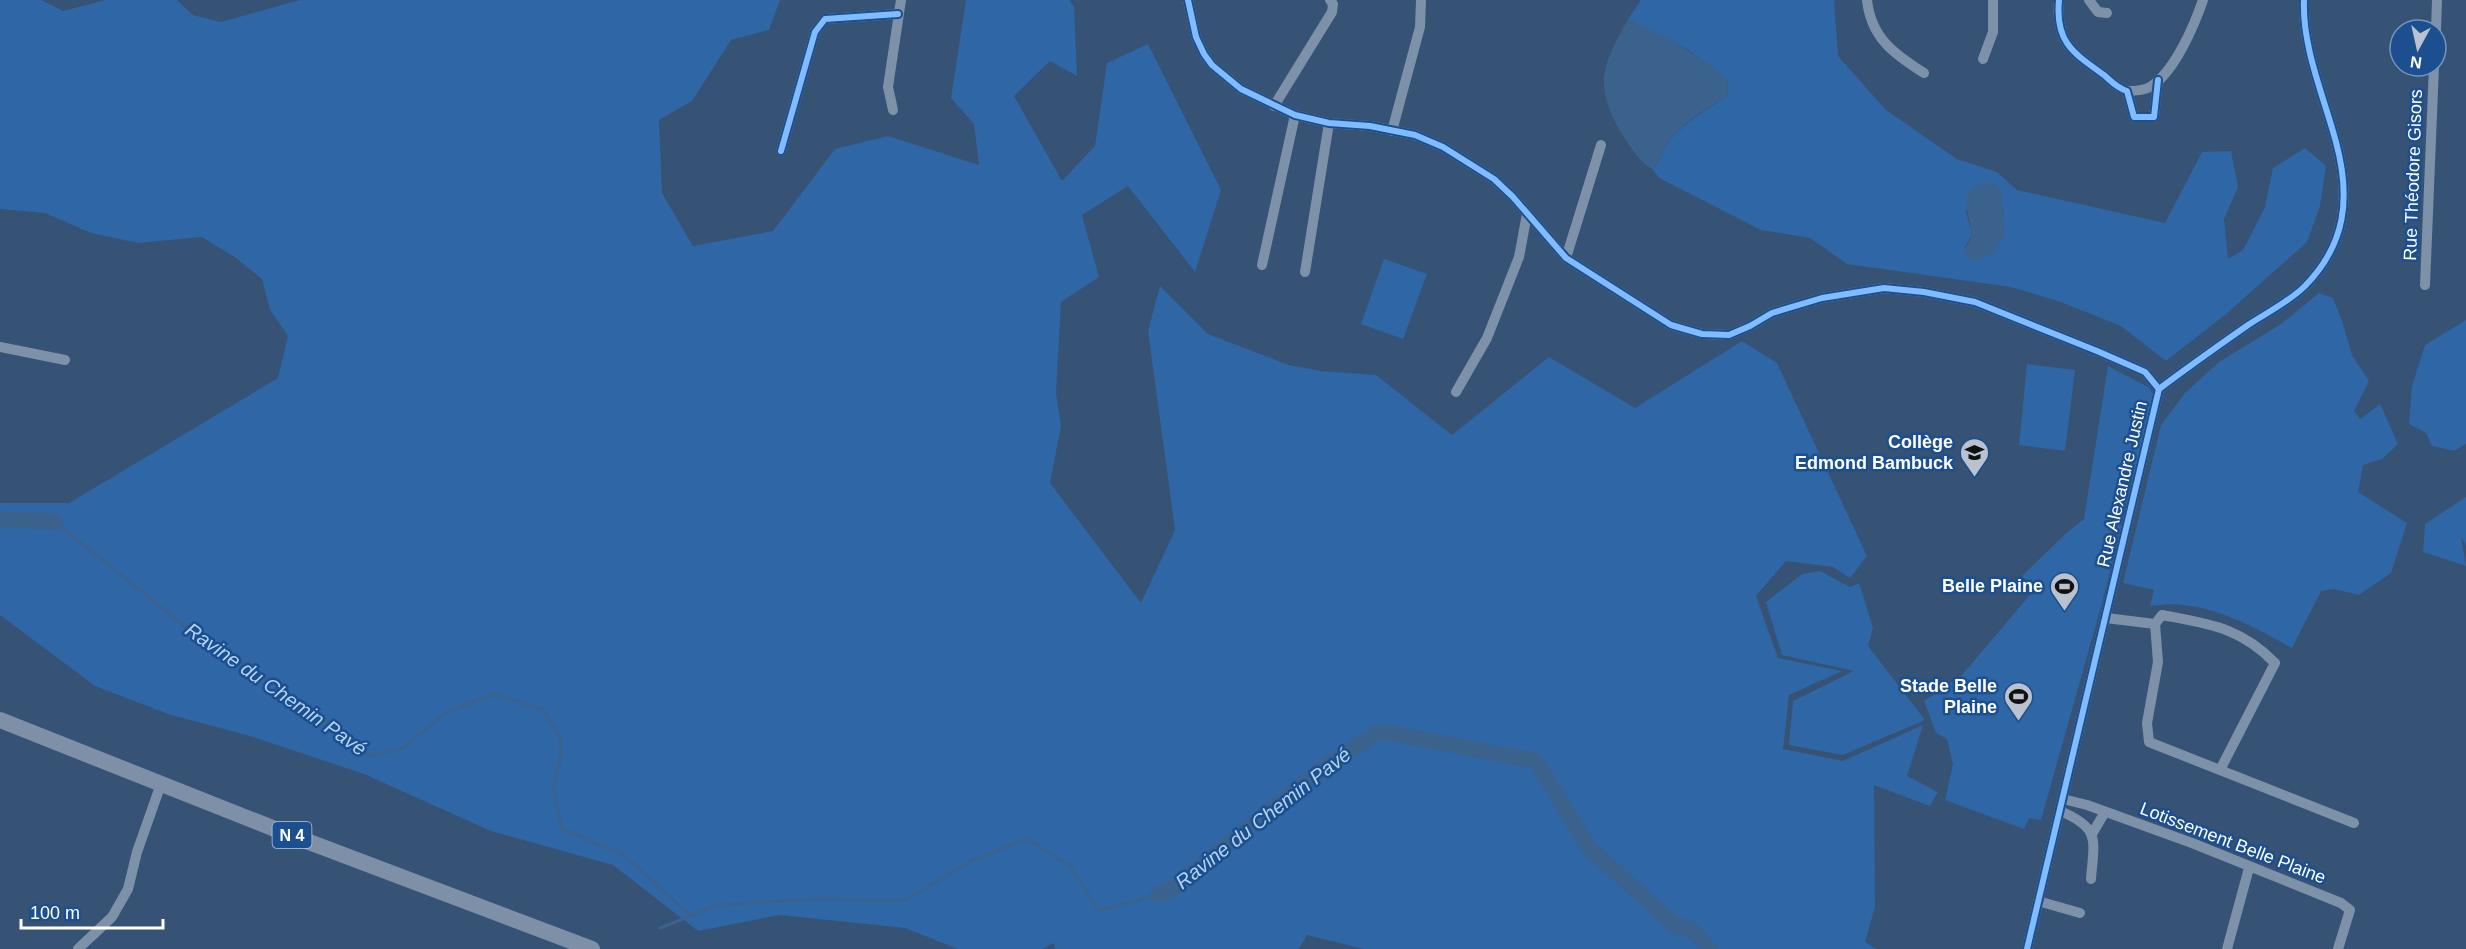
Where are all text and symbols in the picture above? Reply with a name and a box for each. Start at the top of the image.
north arrow [2388,18,2448,78]
text: N [2409,53,2423,72]
street label: Rue Théodore Gisors [2400,89,2426,261]
street label: Rue Alexandre Justin [2093,399,2151,569]
place label: Collège Edmond Bambuck [1795,432,1954,473]
school or university icon: Collège Edmond Bambuck [1958,436,1990,478]
sports icon: Belle Plaine [2048,570,2080,612]
place label: Belle Plaine [1942,576,2043,596]
water label: Ravine du Chemin Pavé [181,618,371,760]
place label: Stade Belle Plaine [1900,676,1997,717]
sports icon: Stade Belle Plaine [2002,680,2034,722]
water label: Ravine du Chemin Pavé [1171,743,1355,893]
street label: Lotissement Belle Plaine [2137,798,2329,888]
road number: N 4 [272,822,312,848]
scale bar [21,892,164,930]
text: 100 m [30,903,80,923]

